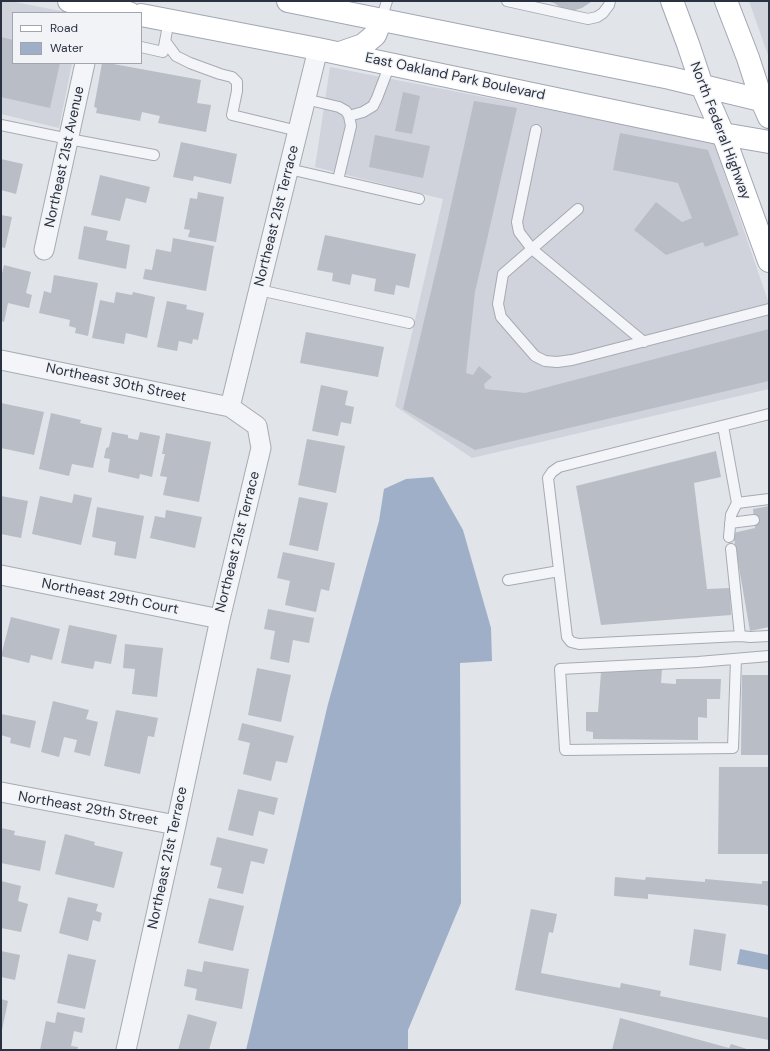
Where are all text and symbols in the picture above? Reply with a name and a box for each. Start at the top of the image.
legend [12,12,142,64]
text: Road [50,20,78,36]
text: Water [50,40,83,56]
street label: East Oakland Park Boulevard [364,50,546,104]
street label: North Federal Highway [686,60,754,202]
street label: Northeast 21st Avenue [42,85,88,229]
street label: Northeast 21st Terrace [251,144,303,288]
street label: Northeast 30th Street [44,360,188,406]
street label: Northeast 21st Terrace [212,470,264,614]
street label: Northeast 29th Court [40,575,180,619]
street label: Northeast 21st Terrace [145,785,191,931]
street label: Northeast 29th Street [17,788,159,830]

